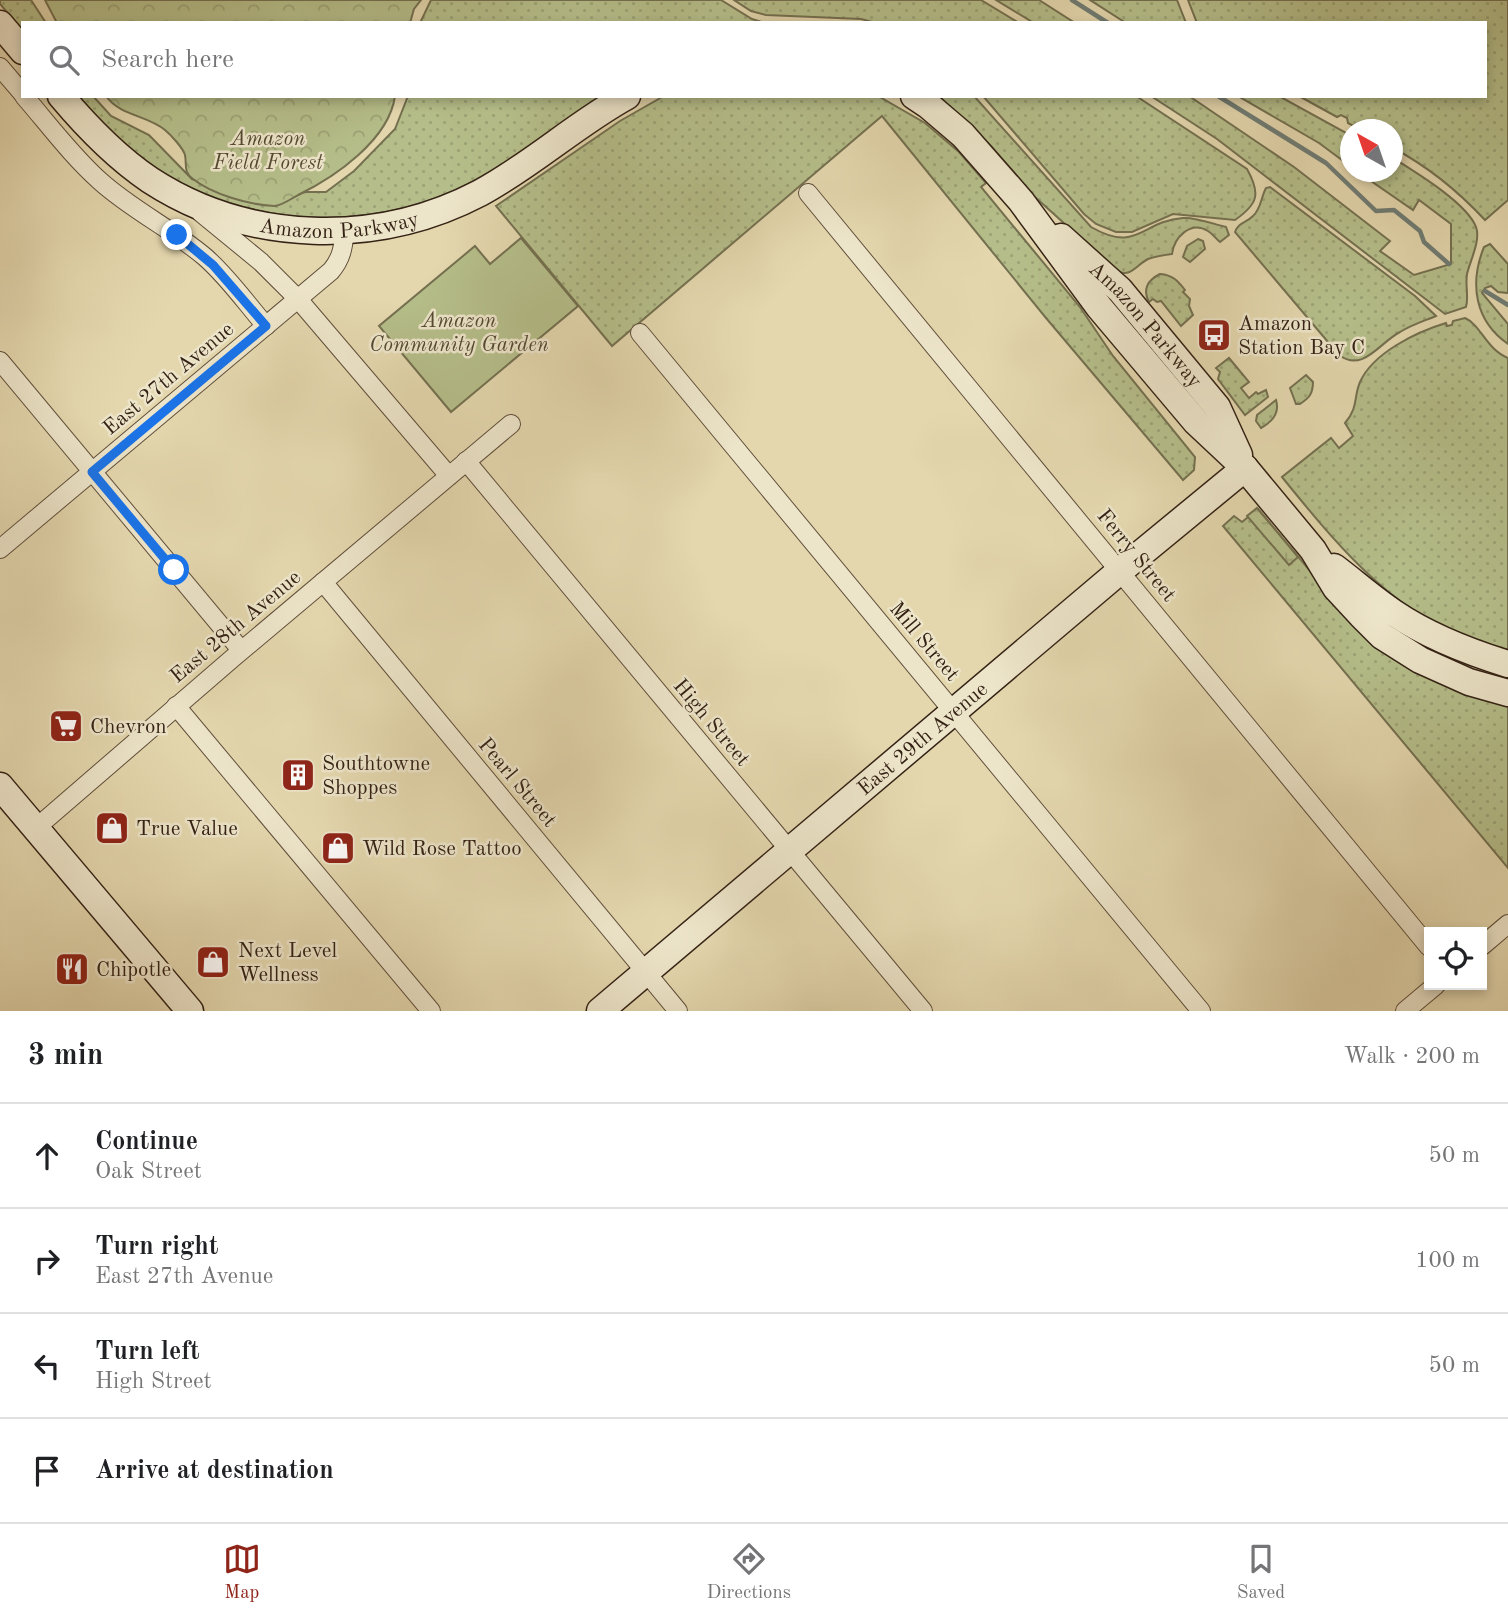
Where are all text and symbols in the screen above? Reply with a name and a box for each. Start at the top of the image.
search box [21,21,1487,98]
icon: search [45,41,83,79]
text: Search here [101,47,234,73]
north arrow [1340,119,1403,182]
park label: Amazon Field Forest [212,129,323,174]
street label: Amazon Parkway [258,209,421,243]
route end [161,219,192,250]
street label: Amazon Parkway [1084,258,1205,392]
park label: Amazon Community Garden [369,311,549,356]
place label: Amazon Station Bay C [1238,314,1365,359]
bus stop icon: Amazon Station Bay C [1195,316,1233,354]
street label: East 27th Avenue [100,319,238,440]
street label: Ferry Street [1092,506,1179,606]
route start [158,554,189,585]
street label: East 28th Avenue [167,567,305,688]
street label: Mill Street [885,598,963,686]
street label: High Street [669,675,753,771]
street label: East 29th Avenue [854,679,992,800]
supermarket icon: Chevron [47,707,85,745]
place label: Chevron [90,717,167,738]
street label: Pearl Street [474,734,560,831]
place label: Southtowne Shoppes [322,754,430,799]
building icon: Southtowne Shoppes [279,756,317,794]
shop icon: True Value [93,809,131,847]
place label: True Value [136,819,238,840]
shop icon: Wild Rose Tattoo [319,829,357,867]
place label: Wild Rose Tattoo [362,839,522,860]
map controls [1424,927,1487,990]
button: locate [1424,927,1487,990]
place label: Next Level Wellness [238,941,337,986]
shop icon: Next Level Wellness [194,943,232,981]
restaurant icon: Chipotle [53,950,91,988]
place label: Chipotle [96,960,171,981]
text: 3 min [28,1041,103,1071]
text: Walk · 200 m [1344,1045,1480,1068]
text: Continue [95,1129,198,1155]
icon: ahead [28,1137,66,1175]
text: 50 m [1429,1144,1480,1167]
text: Oak Street [95,1160,202,1183]
text: Turn right [95,1234,218,1260]
icon: right [28,1242,66,1280]
text: 100 m [1415,1249,1480,1272]
text: East 27th Avenue [95,1265,273,1288]
text: Turn left [95,1339,200,1365]
icon: left [28,1347,66,1385]
text: 50 m [1429,1354,1480,1377]
text: High Street [95,1370,212,1393]
icon: arrive [28,1452,66,1490]
text: Arrive at destination [95,1458,334,1484]
tab: Map [223,1540,261,1605]
tab: Directions [707,1540,791,1605]
tab: Saved [1237,1540,1285,1605]

